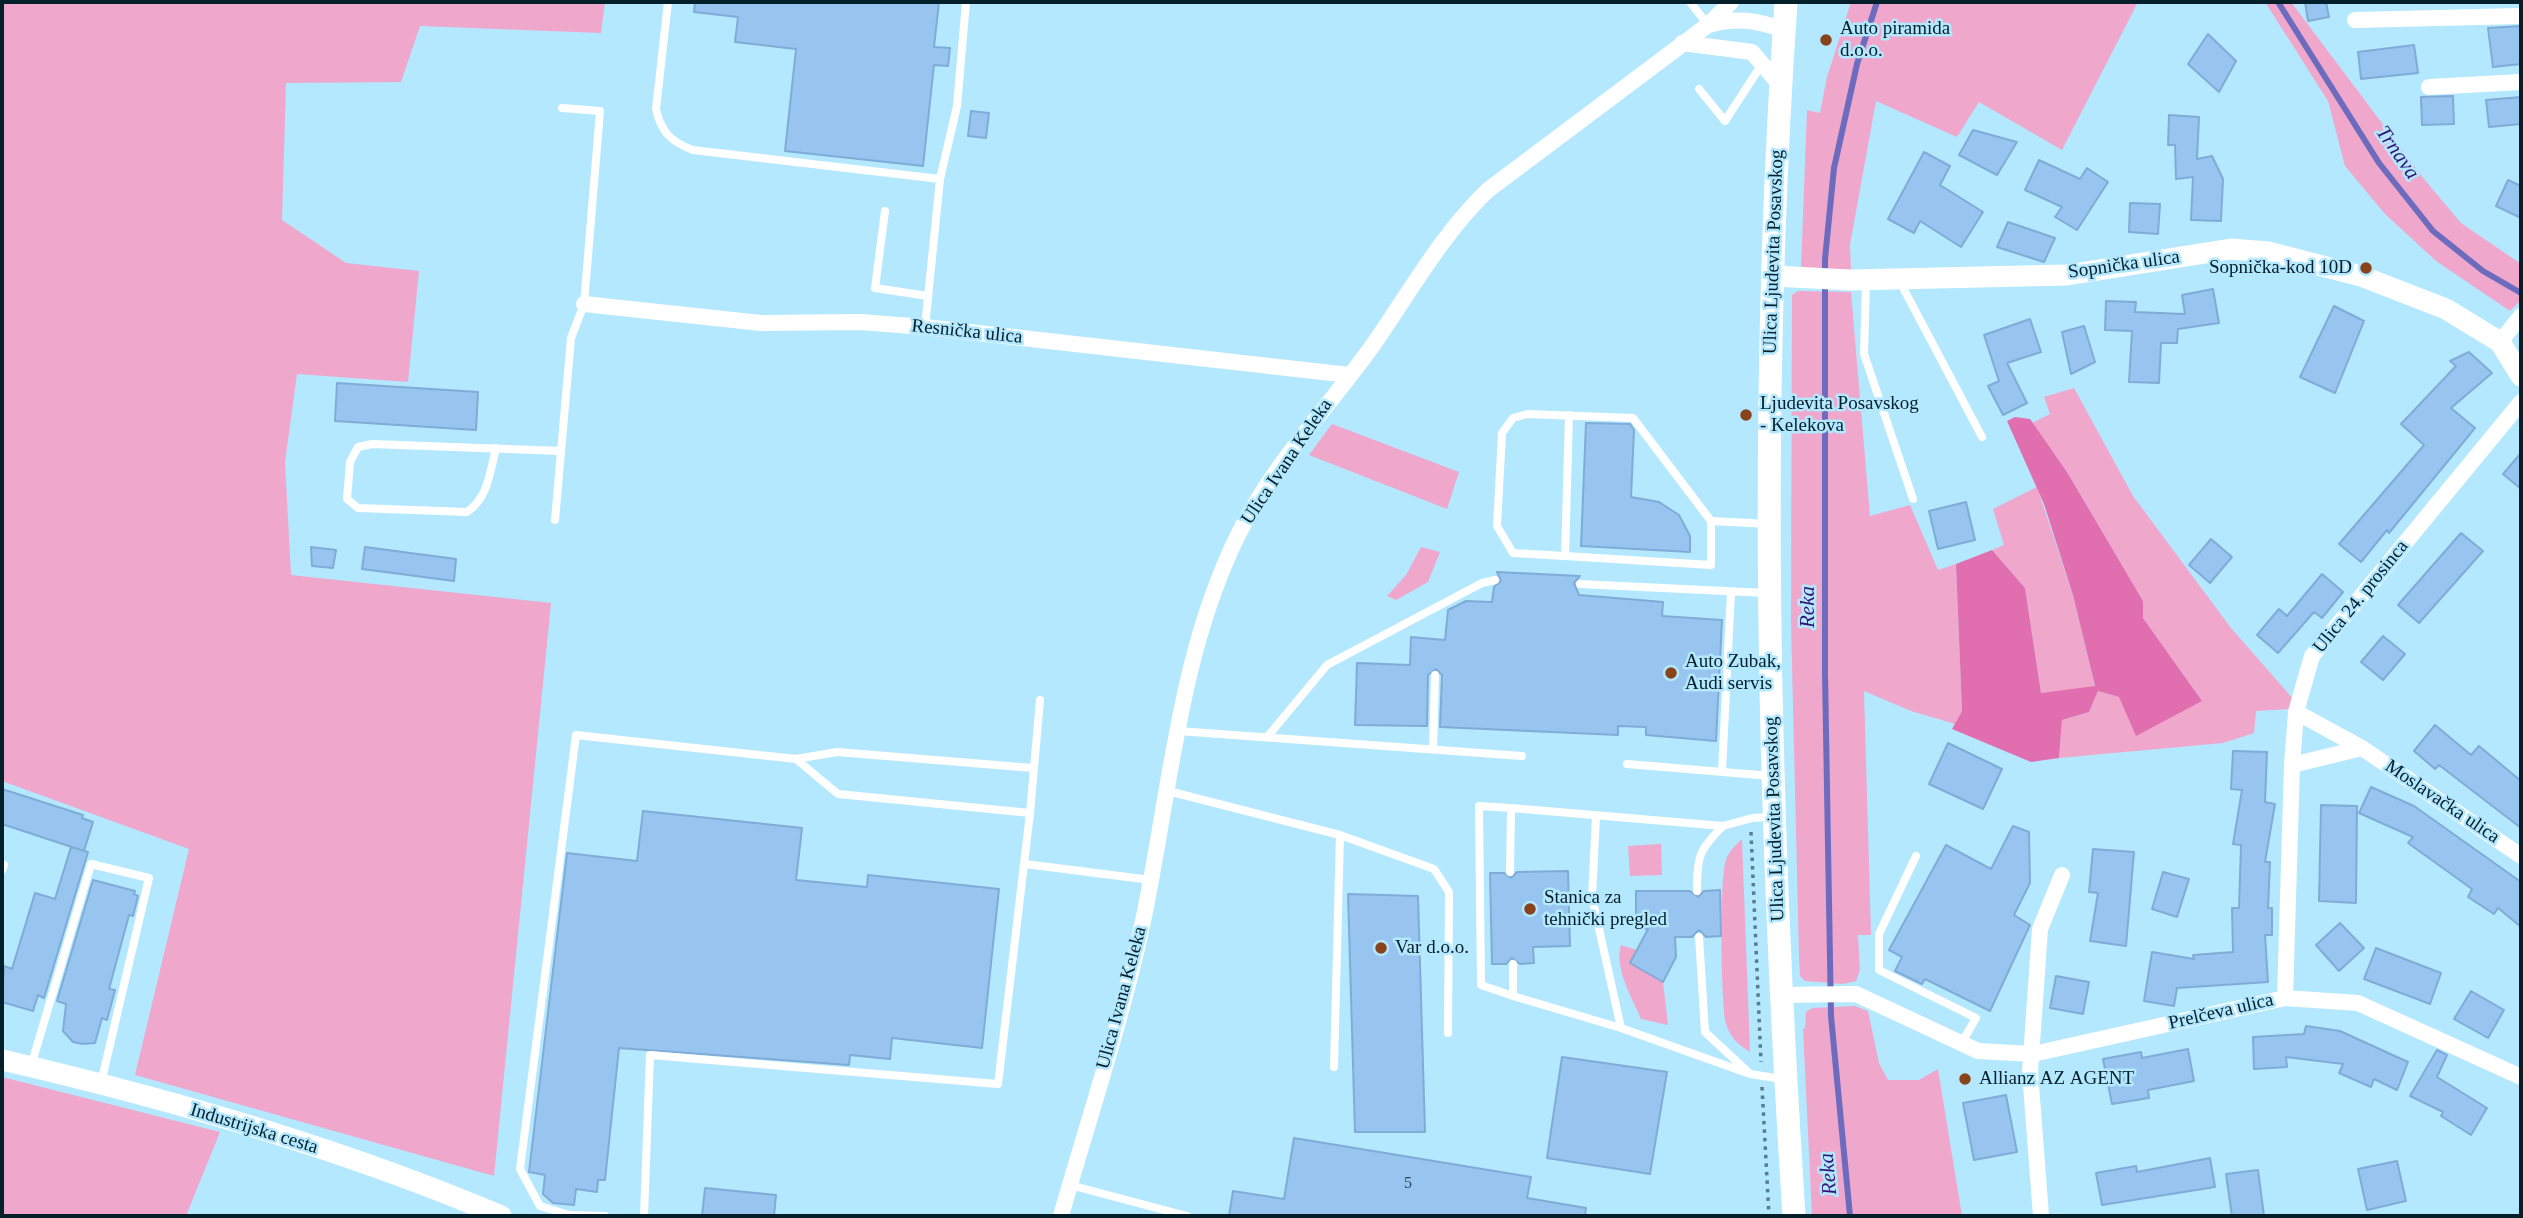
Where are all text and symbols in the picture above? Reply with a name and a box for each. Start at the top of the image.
place label: Auto piramida d.o.o. [1840,18,1950,62]
marker: Auto piramida d.o.o. [1818,32,1834,48]
water label: Trnava [2370,121,2424,185]
street label: Ulica Ljudevita Posavskog [1759,149,1789,355]
street label: Sopnička ulica [2067,246,2181,284]
place label: Sopnička-kod 10D [2209,257,2352,279]
marker: Sopnička-kod 10D [2358,260,2374,276]
street label: Resnička ulica [910,315,1024,349]
place label: Ljudevita Posavskog - Kelekova [1760,393,1919,437]
street label: Ulica Ivana Keleka [1237,395,1337,529]
marker: Ljudevita Posavskog - Kelekova [1738,407,1754,423]
street label: Ulica 24. prosinca [2308,536,2414,658]
water label: Reka [1795,586,1821,628]
place label: Auto Zubak, Audi servis [1685,651,1781,695]
marker: Auto Zubak, Audi servis [1663,665,1679,681]
street label: Ulica Ljudevita Posavskog [1760,716,1790,922]
street label: Moslavačka ulica [2380,755,2504,849]
place label: Stanica za tehnički pregled [1544,887,1667,931]
marker: Stanica za tehnički pregled [1522,901,1538,917]
street label: Ulica Ivana Keleka [1092,924,1152,1072]
place label: Var d.o.o. [1395,937,1469,959]
marker: Var d.o.o. [1373,940,1389,956]
street label: Prelčeva ulica [2166,989,2276,1035]
place label: Allianz AZ AGENT [1979,1068,2134,1090]
marker: Allianz AZ AGENT [1957,1071,1973,1087]
street label: Industrijska cesta [187,1099,321,1159]
water label: Reka [1815,1152,1843,1196]
house number: 5 [1404,1174,1412,1194]

